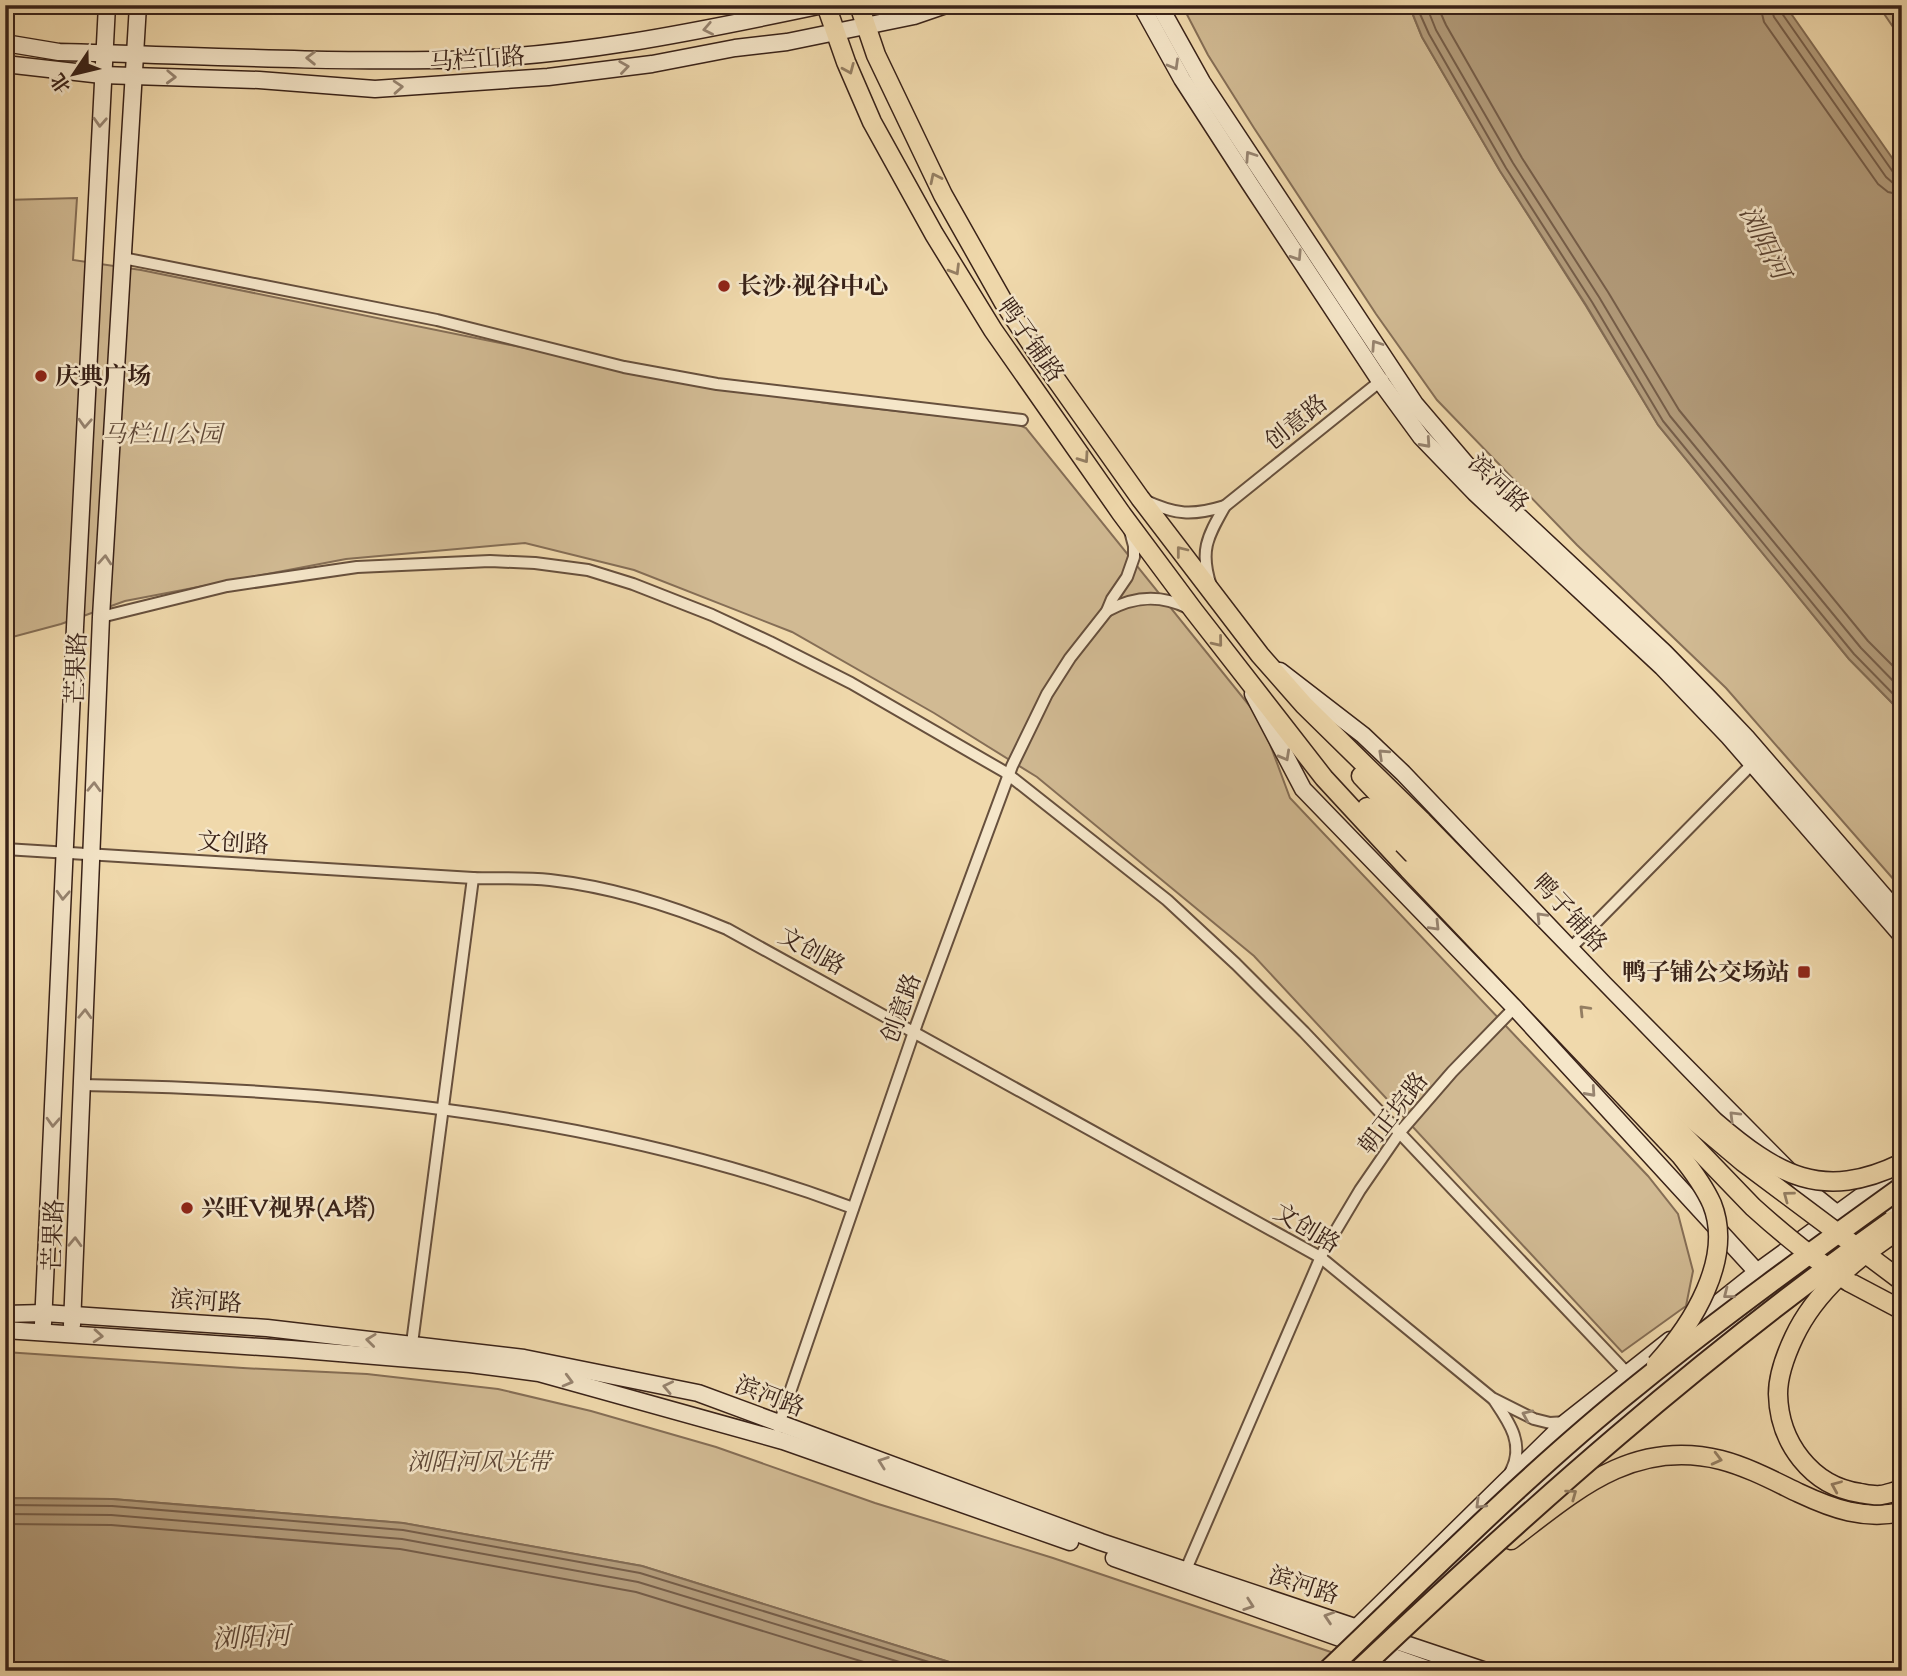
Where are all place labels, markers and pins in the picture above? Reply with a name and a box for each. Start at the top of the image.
place label: 长沙·视谷中心 [738,271,888,305]
marker: 长沙·视谷中心 [716,278,732,294]
place label: 庆典广场 [55,361,151,395]
marker: 庆典广场 [33,368,49,384]
place label: 鸭子铺公交场站 [1622,957,1790,991]
marker: 鸭子铺公交场站 [1796,964,1812,980]
place label: 兴旺V视界(A塔) [201,1193,376,1227]
marker: 兴旺V视界(A塔) [179,1200,195,1216]

